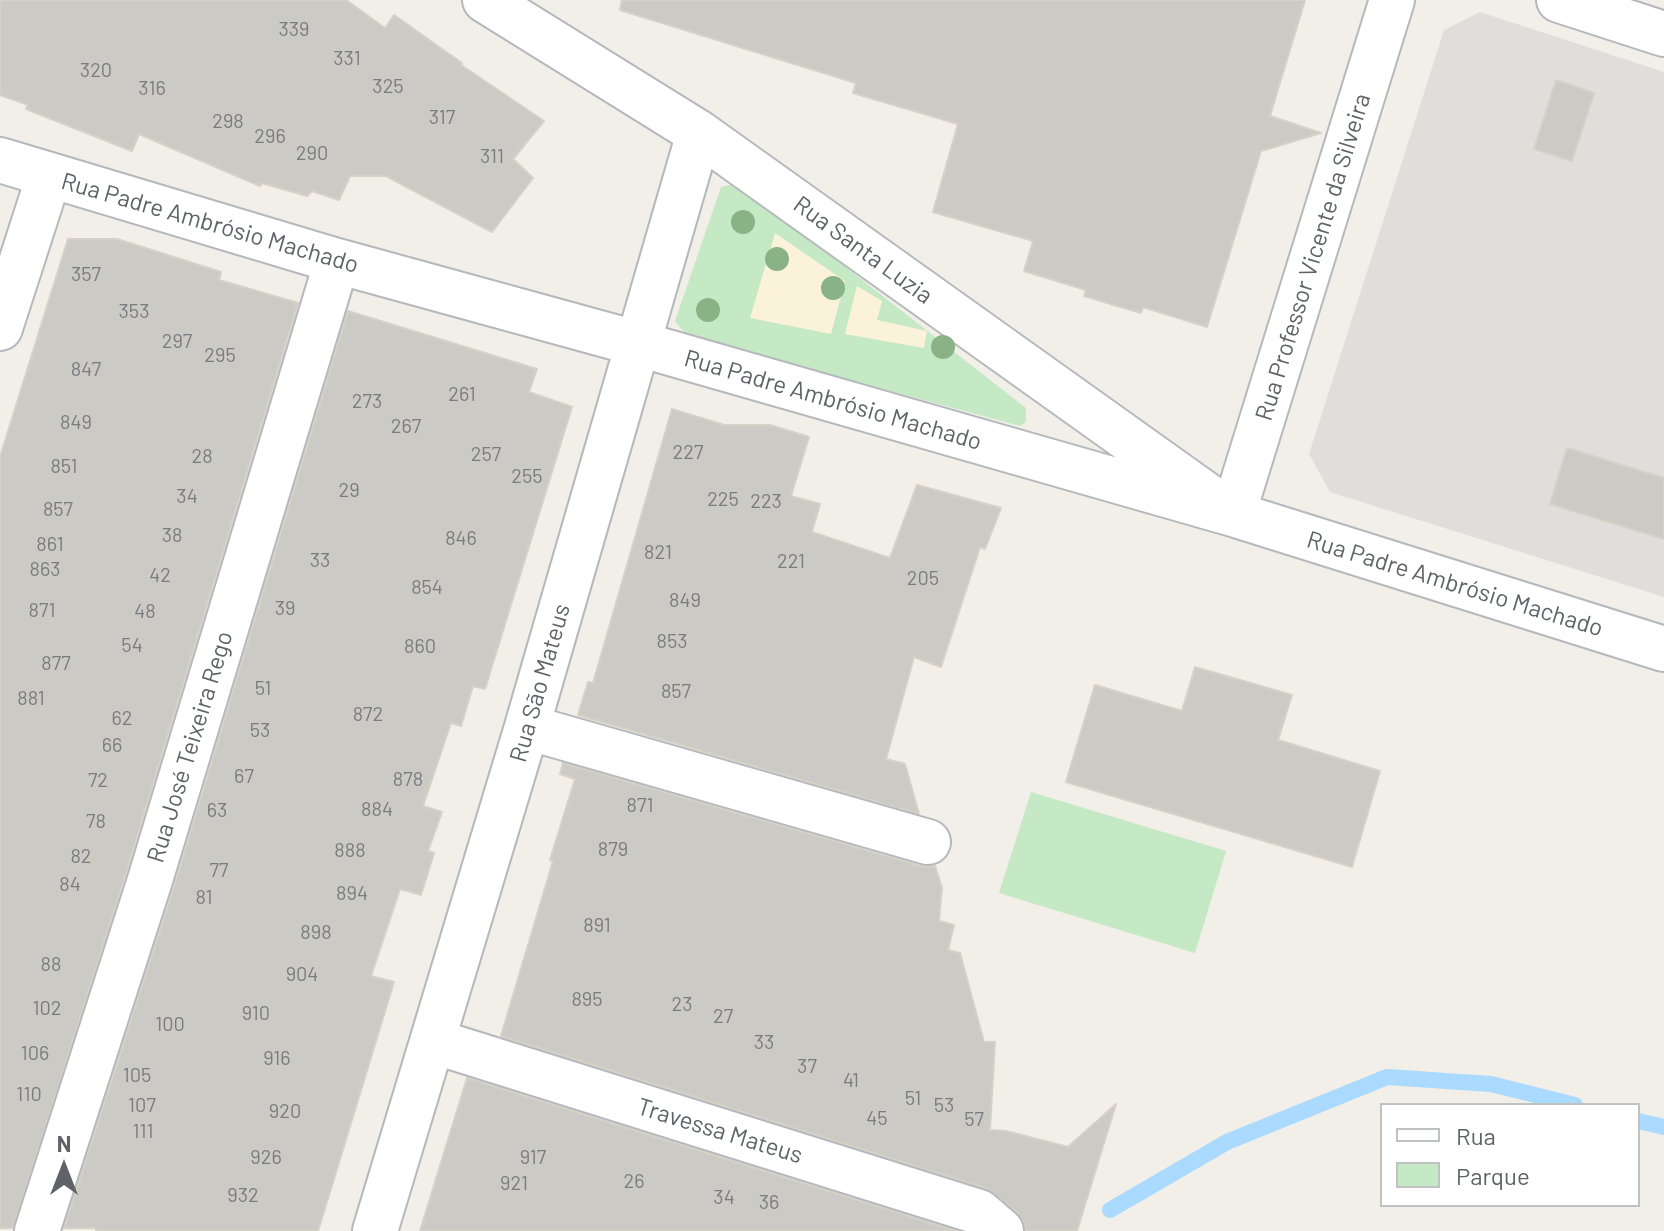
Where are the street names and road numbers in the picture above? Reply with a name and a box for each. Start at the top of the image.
street label: Rua Professor Vicente da Silveira [1249,90,1377,424]
street label: Rua Padre Ambrósio Machado [58,167,362,279]
street label: Rua Santa Luzia [788,190,938,310]
street label: Rua Padre Ambrósio Machado [681,344,985,456]
street label: Rua Padre Ambrósio Machado [1303,525,1607,643]
street label: Rua São Mateus [504,600,576,766]
street label: Rua José Teixeira Rego [141,628,239,866]
street label: Travessa Mateus [634,1092,806,1170]

